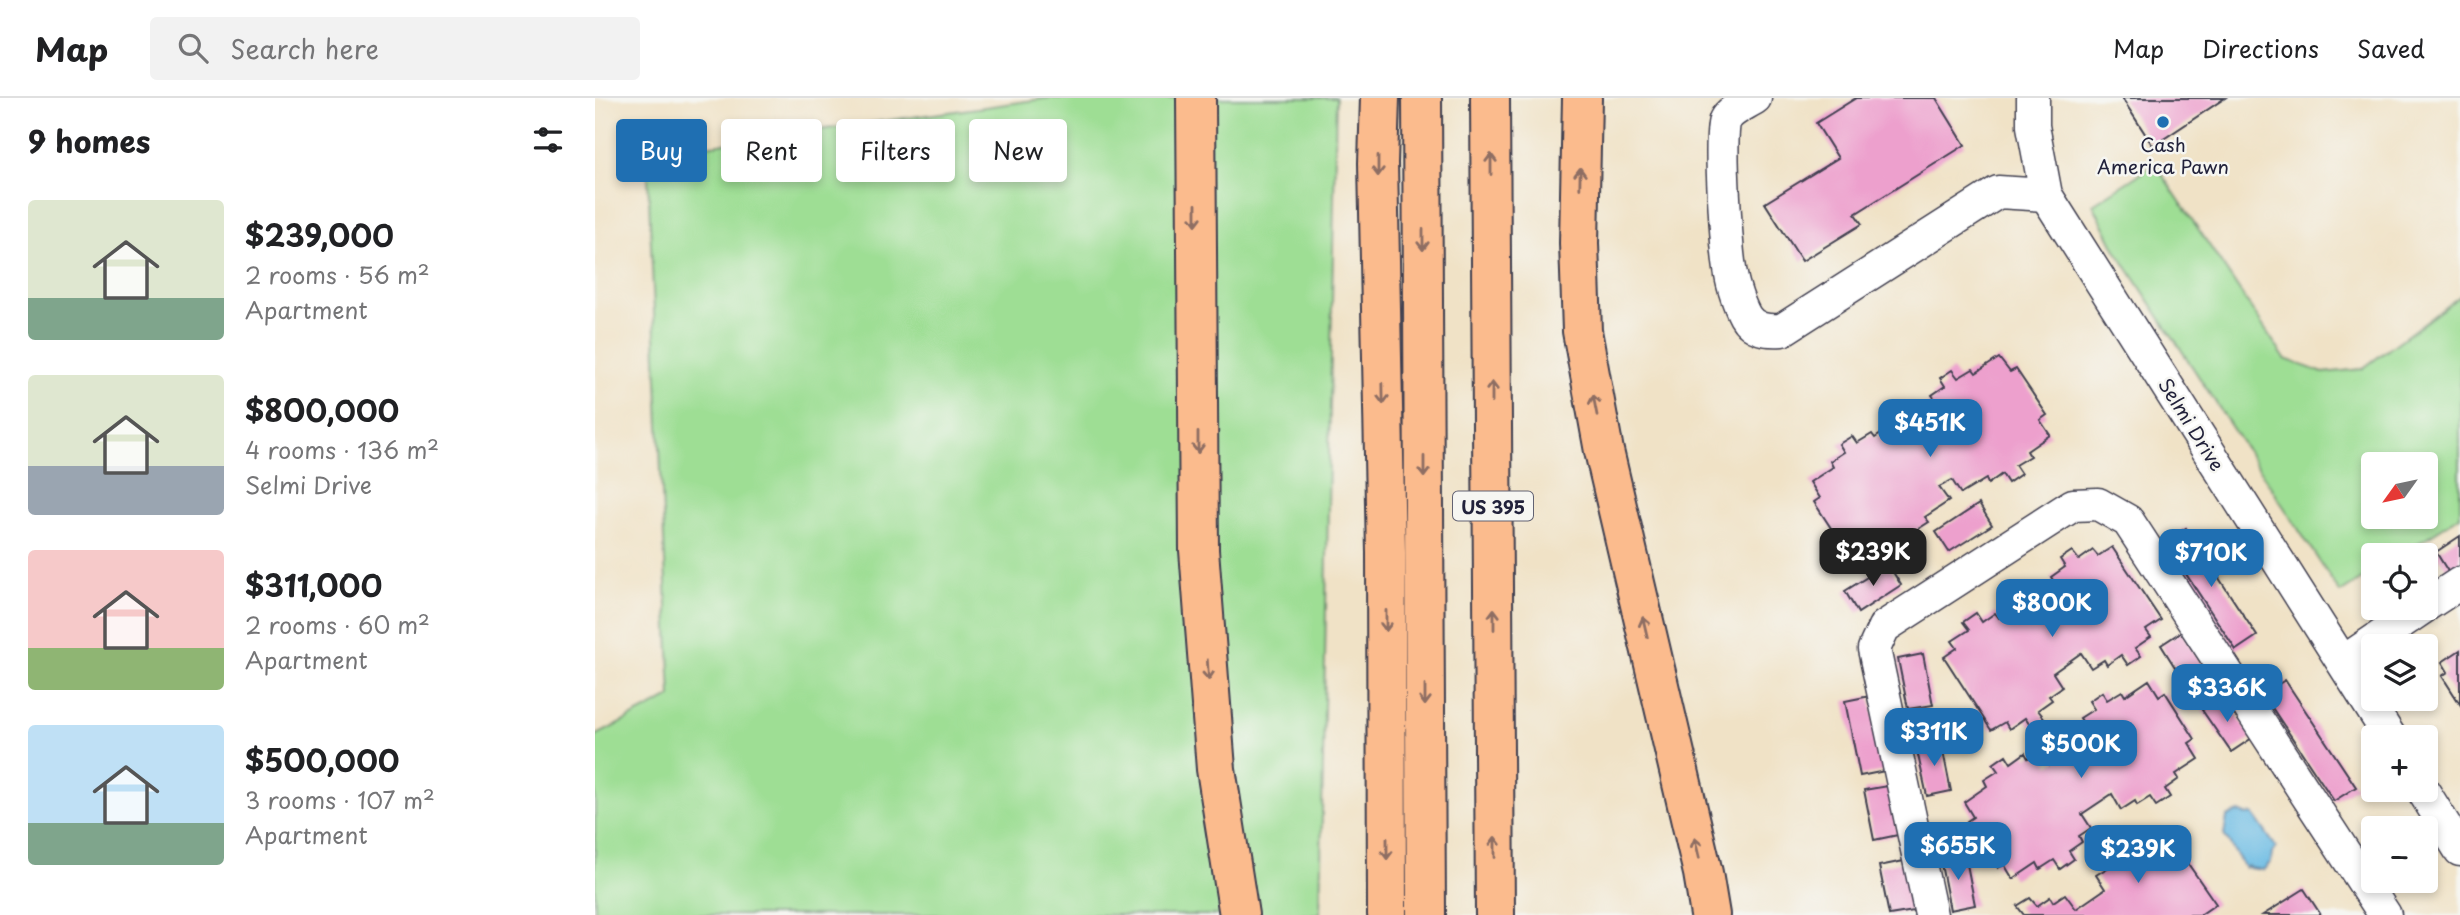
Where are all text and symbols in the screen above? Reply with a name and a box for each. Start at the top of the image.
search box [150,17,640,80]
text: Map [35,23,108,73]
icon: search [174,29,212,67]
text: Search here [230,29,379,68]
text: Map [2113,30,2164,66]
text: Directions [2202,30,2319,66]
text: Saved [2357,30,2425,66]
marker: Cash America Pawn [2155,114,2171,130]
text: 9 homes [28,118,150,163]
chip: Buy [616,119,707,182]
chip: Rent [721,119,822,182]
chip: Filters [836,119,955,182]
chip: New [969,119,1067,182]
icon: filters [529,121,567,159]
place label: Cash America Pawn [2097,130,2229,180]
one-way arrow [1484,153,1498,176]
one-way arrow [1371,154,1385,177]
one-way arrow [1574,167,1587,190]
one-way arrow [1190,203,1203,226]
text: $239,000 [245,212,394,257]
icon: home [84,228,168,312]
one-way arrow [1416,228,1429,251]
text: 2 rooms · 56 m² [245,257,430,292]
text: Apartment [245,292,368,327]
street label: Selmi Drive [2152,372,2232,476]
one-way arrow [1485,381,1499,404]
one-way arrow [1376,382,1389,405]
text: $800,000 [245,387,399,432]
one-way arrow [1588,394,1602,417]
pin: $451K [1881,400,1979,459]
icon: home [84,403,168,487]
text: $451K [1894,404,1966,439]
one-way arrow [1191,431,1205,454]
text: 4 rooms · 136 m² [245,432,439,467]
north arrow [2361,452,2438,528]
map controls [2361,452,2438,893]
one-way arrow [1417,455,1431,478]
text: Selmi Drive [245,467,372,502]
road number: US 395 [1453,492,1533,520]
pin: $239K [1824,528,1922,588]
pin: $710K [2162,530,2260,589]
text: $239K [1835,533,1911,568]
text: $710K [2175,534,2247,569]
button: locate [2361,543,2438,620]
text: $311,000 [245,562,382,607]
icon: home [84,578,168,662]
pin: $800K [2003,580,2101,639]
text: $800K [2012,584,2092,619]
text: 2 rooms · 60 m² [245,607,430,642]
one-way arrow [1487,608,1500,631]
one-way arrow [1379,609,1393,632]
one-way arrow [1638,616,1651,638]
button: layers [2361,634,2438,711]
text: Apartment [245,642,368,677]
one-way arrow [1202,658,1215,681]
pin: $336K [2178,664,2276,724]
text: $336K [2187,669,2267,704]
one-way arrow [1418,683,1432,706]
pin: $311K [1885,708,1983,768]
text: $311K [1900,713,1968,748]
pin: $500K [2032,720,2130,780]
text: $500K [2041,725,2121,760]
button: + [2361,725,2438,802]
text: $500,000 [245,737,400,782]
icon: home [84,753,168,837]
text: 3 rooms · 107 m² [245,782,435,817]
button: − [2361,816,2438,893]
text: Apartment [245,817,368,852]
pin: $655K [1909,822,2007,882]
pin: $239K [2089,826,2187,885]
text: $655K [1920,827,1996,862]
text: $239K [2100,830,2176,865]
one-way arrow [1488,836,1502,859]
one-way arrow [1380,837,1394,860]
one-way arrow [1690,837,1704,860]

